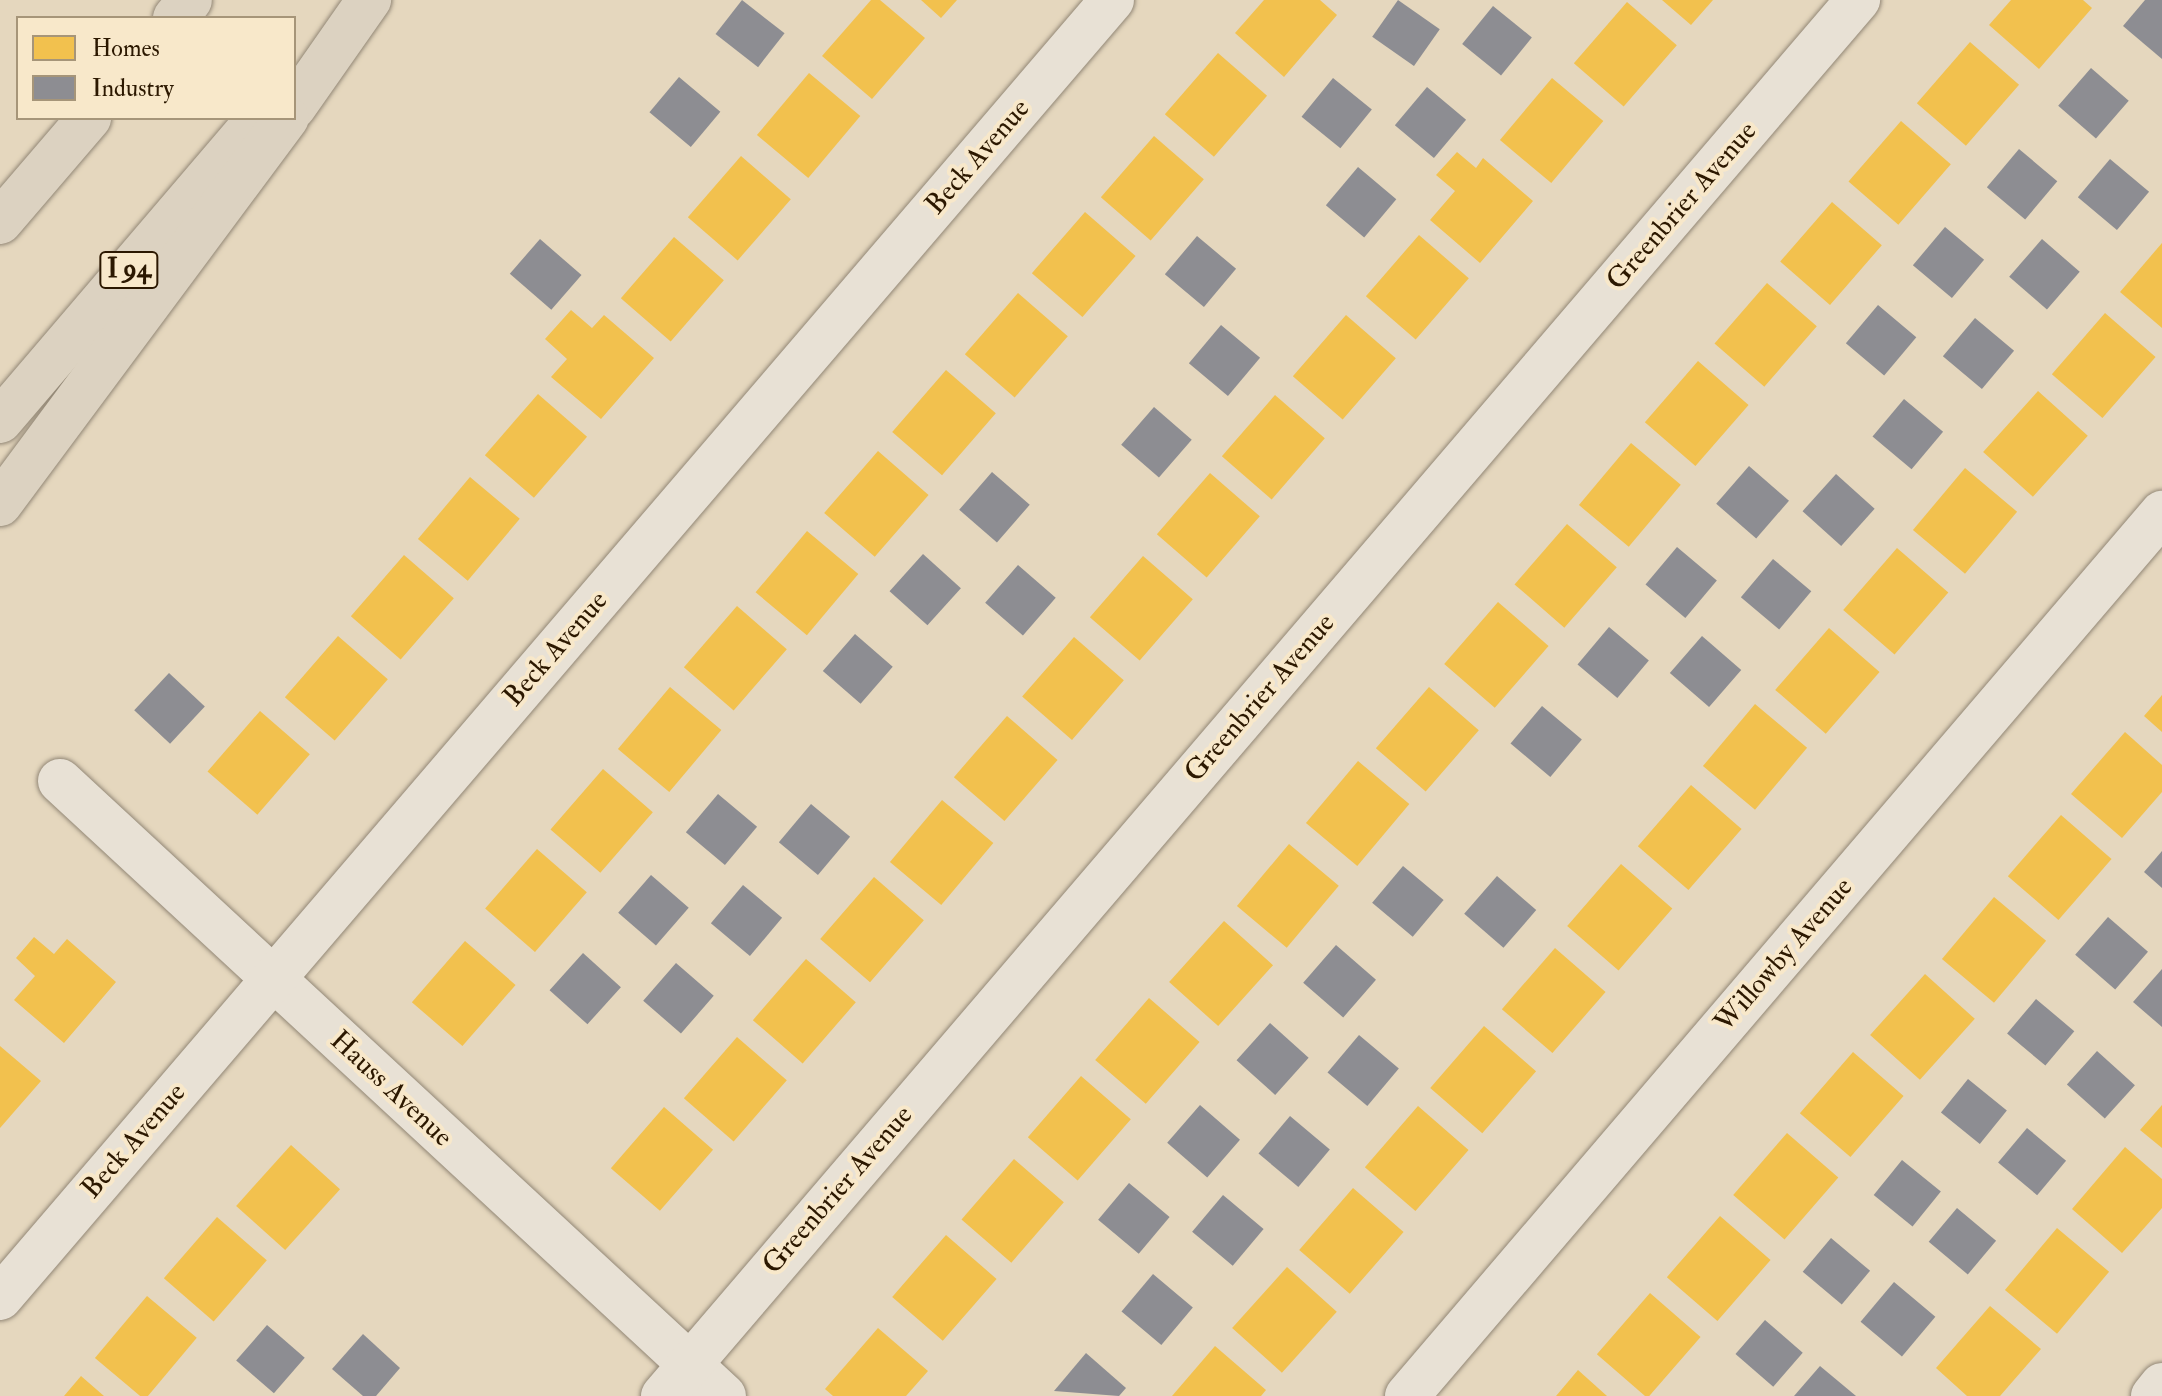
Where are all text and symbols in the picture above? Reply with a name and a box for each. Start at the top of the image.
legend [16,16,296,120]
text: Homes [92,33,160,64]
text: Industry [92,73,174,104]
street label: Beck Avenue [919,93,1037,221]
street label: Greenbrier Avenue [1600,115,1764,297]
road number: I 94 [99,248,159,292]
street label: Beck Avenue [497,585,615,713]
street label: Greenbrier Avenue [1178,607,1342,789]
street label: Willowby Avenue [1708,871,1860,1039]
street label: Hauss Avenue [323,1024,459,1154]
street label: Beck Avenue [75,1077,193,1205]
street label: Greenbrier Avenue [756,1099,920,1281]

